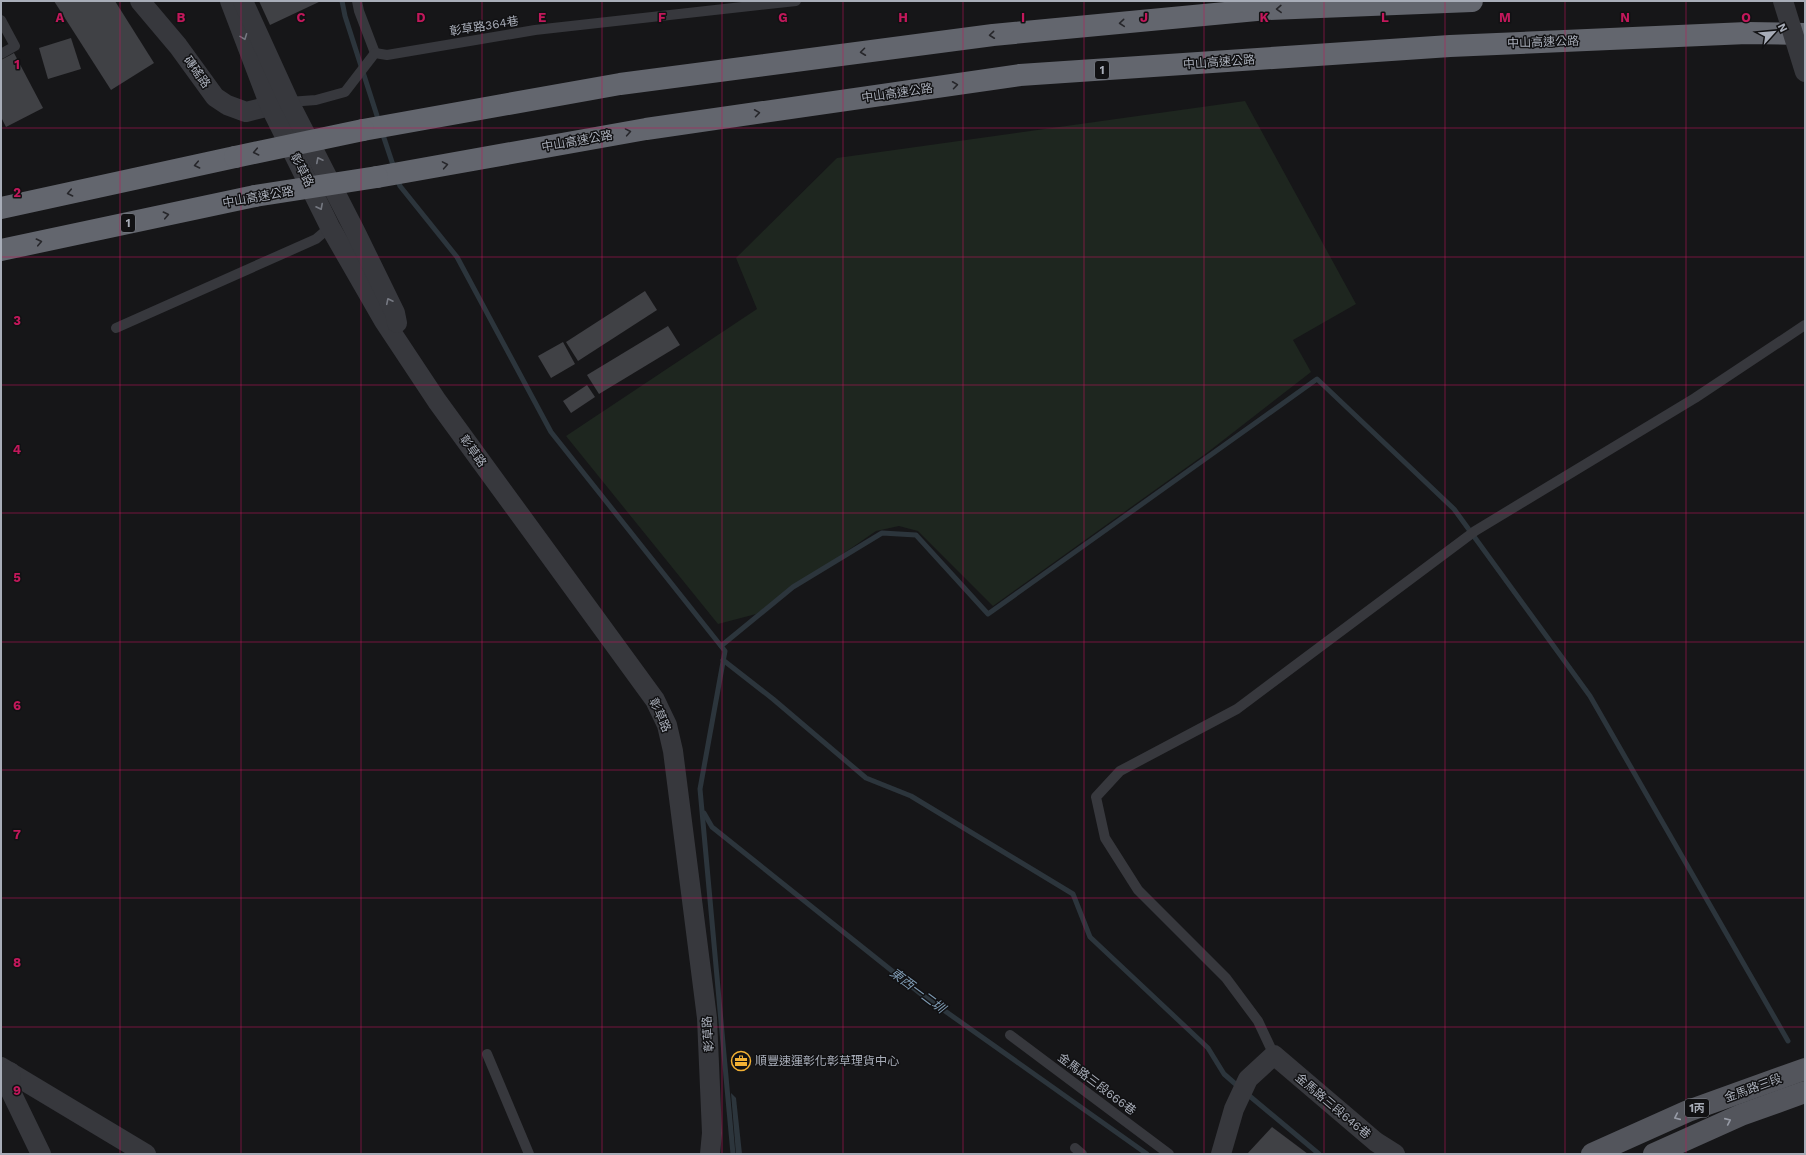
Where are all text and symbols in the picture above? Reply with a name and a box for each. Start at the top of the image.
one-way arrow [1276,4,1282,13]
text: A [56,10,65,25]
text: B [177,10,186,25]
text: C [297,10,306,25]
text: D [416,10,426,25]
text: E [538,10,546,25]
text: F [658,10,666,25]
text: G [778,10,788,25]
text: H [898,10,908,25]
text: I [1021,10,1025,25]
text: J [1140,10,1148,25]
text: K [1259,10,1269,25]
text: L [1381,10,1389,25]
text: M [1499,10,1511,25]
text: N [1620,10,1630,25]
text: O [1741,10,1751,25]
north arrow [1754,12,1794,52]
street label: 彰草路364巷 [449,14,519,38]
one-way arrow [1119,18,1125,27]
text: N [1775,21,1790,34]
one-way arrow [989,30,995,39]
one-way arrow [239,34,247,41]
street label: 中山高速公路 [1507,34,1579,50]
one-way arrow [860,47,866,56]
street label: 磚磘路 [181,53,213,91]
street label: 中山高速公路 [1183,53,1255,71]
text: 1 [14,57,20,72]
road number: 1 [1095,61,1109,79]
street label: 中山高速公路 [860,81,934,105]
one-way arrow [952,81,958,90]
one-way arrow [754,109,760,118]
street label: 中山高速公路 [540,128,614,154]
one-way arrow [625,128,631,137]
one-way arrow [253,148,260,156]
street label: 彰草路 [288,151,316,189]
one-way arrow [316,157,323,164]
one-way arrow [193,161,200,169]
one-way arrow [442,161,448,170]
street label: 中山高速公路 [221,184,295,210]
text: 2 [13,185,21,200]
one-way arrow [66,188,73,197]
one-way arrow [315,202,323,210]
one-way arrow [163,211,169,219]
road number: 1 [121,214,135,232]
one-way arrow [36,239,42,247]
one-way arrow [386,298,394,306]
text: 3 [13,313,21,328]
street label: 彰草路 [457,432,489,470]
text: 4 [13,442,22,457]
text: 5 [13,570,21,585]
street label: 彰草路 [646,696,674,734]
text: 6 [13,698,21,713]
text: 7 [13,827,21,842]
text: 8 [13,955,21,970]
water label: 東西一二圳 [887,965,950,1017]
street label: 彰草路 [700,1016,716,1052]
office icon: 順豐速運彰化彰草理貨中心 [730,1050,752,1072]
street label: 金馬路三段666巷 [1055,1050,1139,1118]
place label: 順豐速運彰化彰草理貨中心 [755,1054,899,1068]
street label: 金馬路三段646巷 [1293,1070,1373,1142]
street label: 金馬路三段 [1722,1071,1784,1105]
text: 9 [13,1083,21,1098]
road number: 1丙 [1685,1099,1709,1117]
one-way arrow [1673,1112,1680,1120]
one-way arrow [1725,1117,1732,1125]

